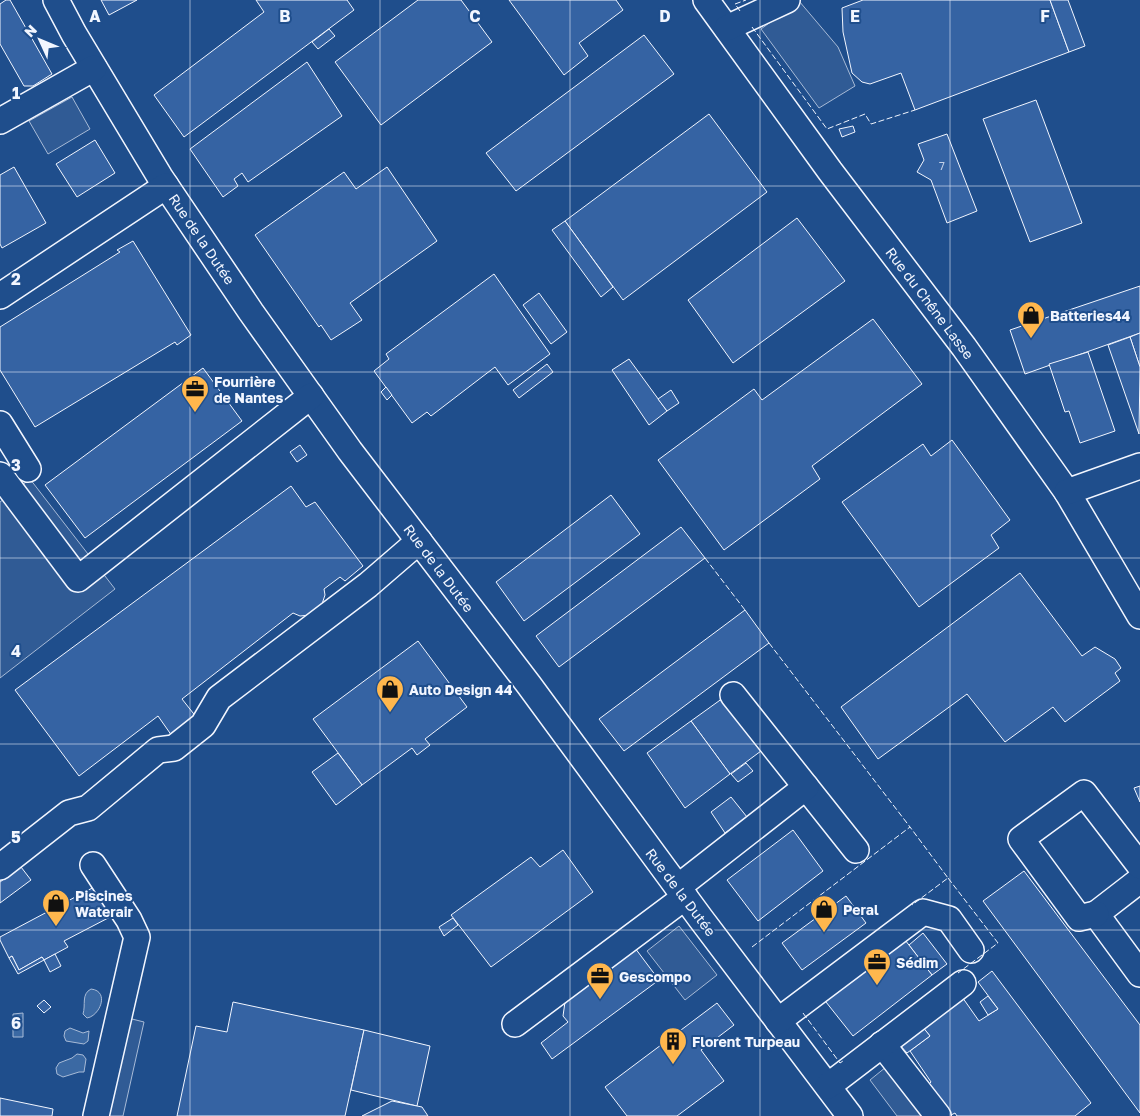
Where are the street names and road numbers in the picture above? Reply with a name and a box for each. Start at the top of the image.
street label: Rue de la Dutée [165,190,239,288]
street label: Rue du Chêne Lasse [882,244,978,362]
street label: Rue de la Dutée [400,521,478,615]
street label: Rue de la Dutée [642,845,720,939]

